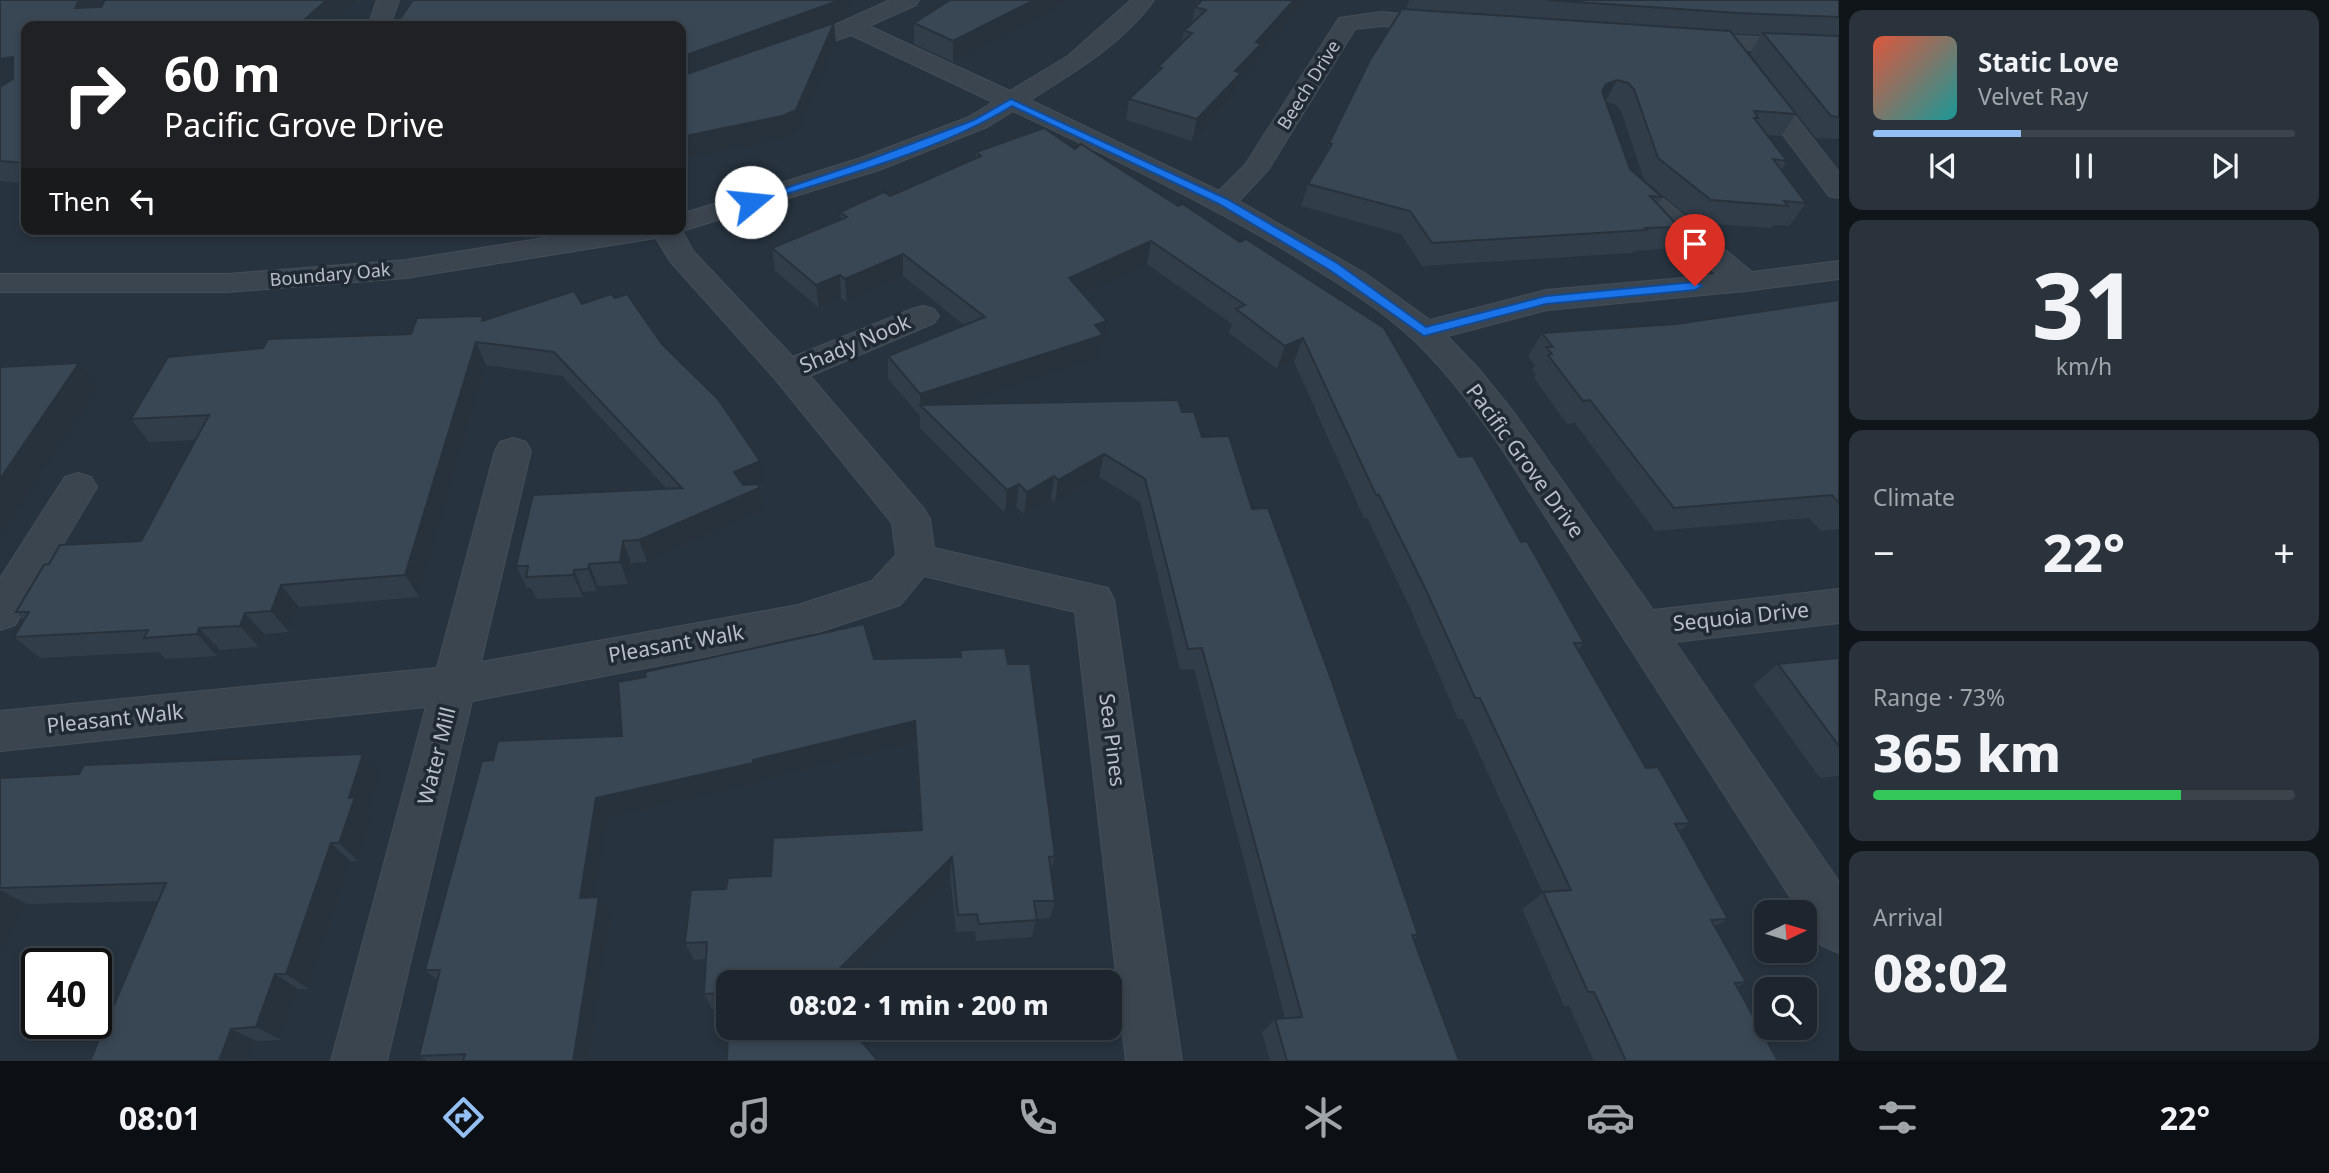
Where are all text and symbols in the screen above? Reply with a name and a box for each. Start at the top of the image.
street label: Beech Drive [1271,35,1345,134]
text: 60 m [164,40,281,106]
text: Static Love [1978,44,2119,80]
icon: right [49,49,140,140]
text: Velvet Ray [1978,80,2088,112]
text: Pacific Grove Drive [164,103,444,146]
icon: previous [1924,147,1962,185]
icon: pause [2065,147,2103,185]
icon: next [2206,147,2244,185]
position arrow [714,165,788,239]
icon: left [124,182,162,220]
text: Then [49,183,110,219]
pin [1665,214,1725,286]
icon: arrive [1676,225,1714,263]
text: 31 [2032,242,2136,366]
street label: Boundary Oak [269,257,392,291]
street label: Shady Nook [795,307,915,379]
text: km/h [2056,350,2112,382]
street label: Pacific Grove Drive [1460,378,1591,543]
text: Climate [1873,481,1955,513]
text: 22° [2043,516,2125,587]
text: − [1873,526,1895,578]
text: + [2273,526,2295,578]
street label: Sequoia Drive [1672,595,1810,637]
street label: Pleasant Walk [606,617,747,669]
text: Range · 73% [1873,681,2005,713]
street label: Sea Pines [1093,692,1133,788]
street label: Pleasant Walk [45,697,185,739]
street label: Water Mill [410,704,462,808]
text: 365 km [1873,716,2061,787]
north arrow [1754,900,1816,962]
map controls [1754,900,1817,1040]
text: Arrival [1873,901,1943,933]
text: 08:02 [1873,936,2008,1007]
speed limit sign: 40 [21,948,112,1039]
button: search [1754,977,1817,1040]
text: 08:02 · 1 min · 200 m [789,987,1049,1023]
icon: directions [439,1093,488,1142]
icon: music [726,1093,775,1142]
icon: phone [1013,1093,1062,1142]
icon: climate [1299,1093,1348,1142]
icon: car [1586,1093,1635,1142]
icon: filters [1873,1093,1922,1142]
text: 08:01 [119,1096,201,1139]
text: 22° [2160,1096,2210,1139]

